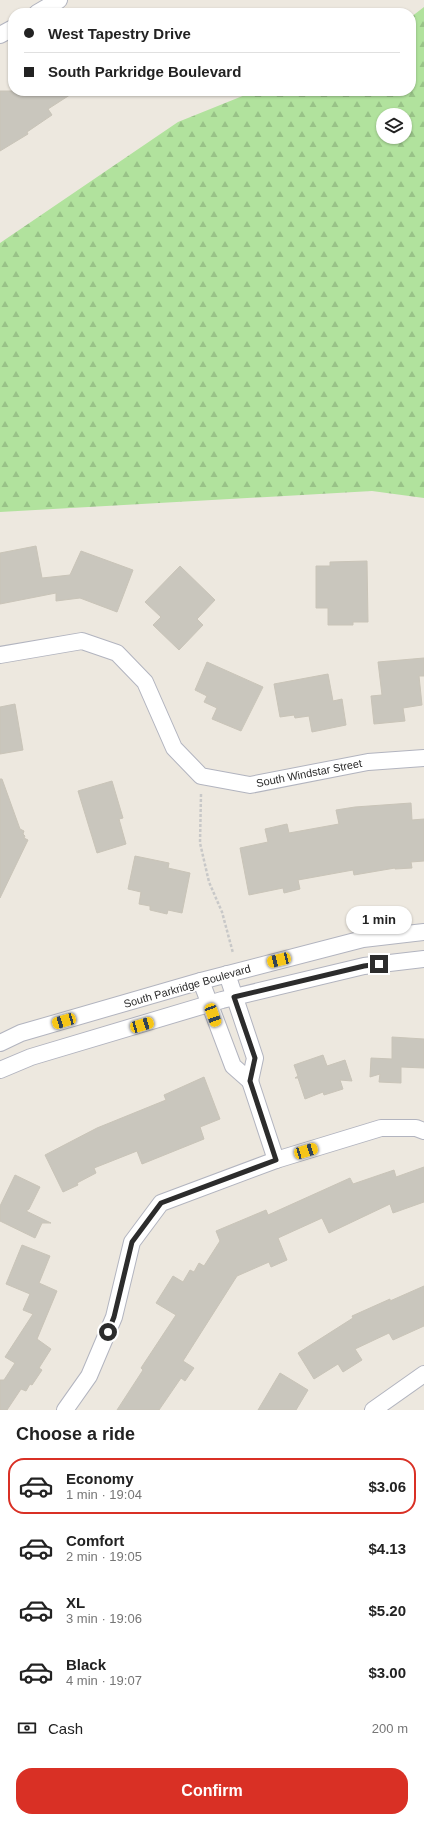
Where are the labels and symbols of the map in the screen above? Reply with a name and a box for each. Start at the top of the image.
street label: South Windstar Street [255,757,363,789]
callout: 1 min [346,906,412,934]
car [266,951,292,969]
route end [370,955,388,973]
street label: South Parkridge Boulevard [122,962,252,1010]
car [203,1002,223,1028]
car [51,1012,77,1030]
car [129,1016,155,1034]
car [293,1142,319,1160]
route start [99,1323,117,1341]

